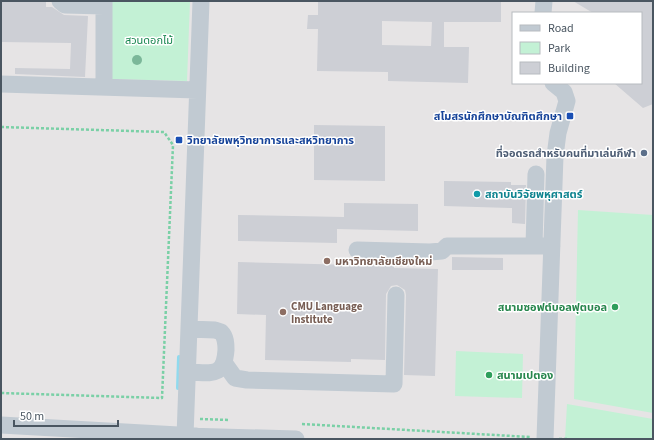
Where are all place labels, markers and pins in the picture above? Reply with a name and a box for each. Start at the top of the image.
place label: สโมสรนักศึกษาบัณฑิตศึกษา [434,109,562,124]
marker: สโมสรนักศึกษาบัณฑิตศึกษา [565,111,575,121]
place label: วิทยาลัยพหุวิทยาการและสหวิทยาการ [187,133,354,148]
marker: วิทยาลัยพหุวิทยาการและสหวิทยาการ [174,135,184,145]
place label: ที่จอดรถสำหรับคนที่มาเล่นกีฬา [496,145,636,161]
marker: ที่จอดรถสำหรับคนที่มาเล่นกีฬา [639,148,649,158]
place label: สถาบันวิจัยพหุศาสตร์ [485,187,583,202]
marker: สถาบันวิจัยพหุศาสตร์ [472,189,482,199]
place label: มหาวิทยาลัยเชียงใหม่ [335,254,432,269]
marker: มหาวิทยาลัยเชียงใหม่ [322,256,332,266]
place label: CMU Language Institute [291,299,363,327]
place label: สนามซอฟต์บอลฟุตบอล [498,300,607,315]
marker: สนามซอฟต์บอลฟุตบอล [610,302,620,312]
marker: CMU Language Institute [278,307,288,317]
place label: สนามเปตอง [497,368,553,383]
marker: สนามเปตอง [484,370,494,380]

